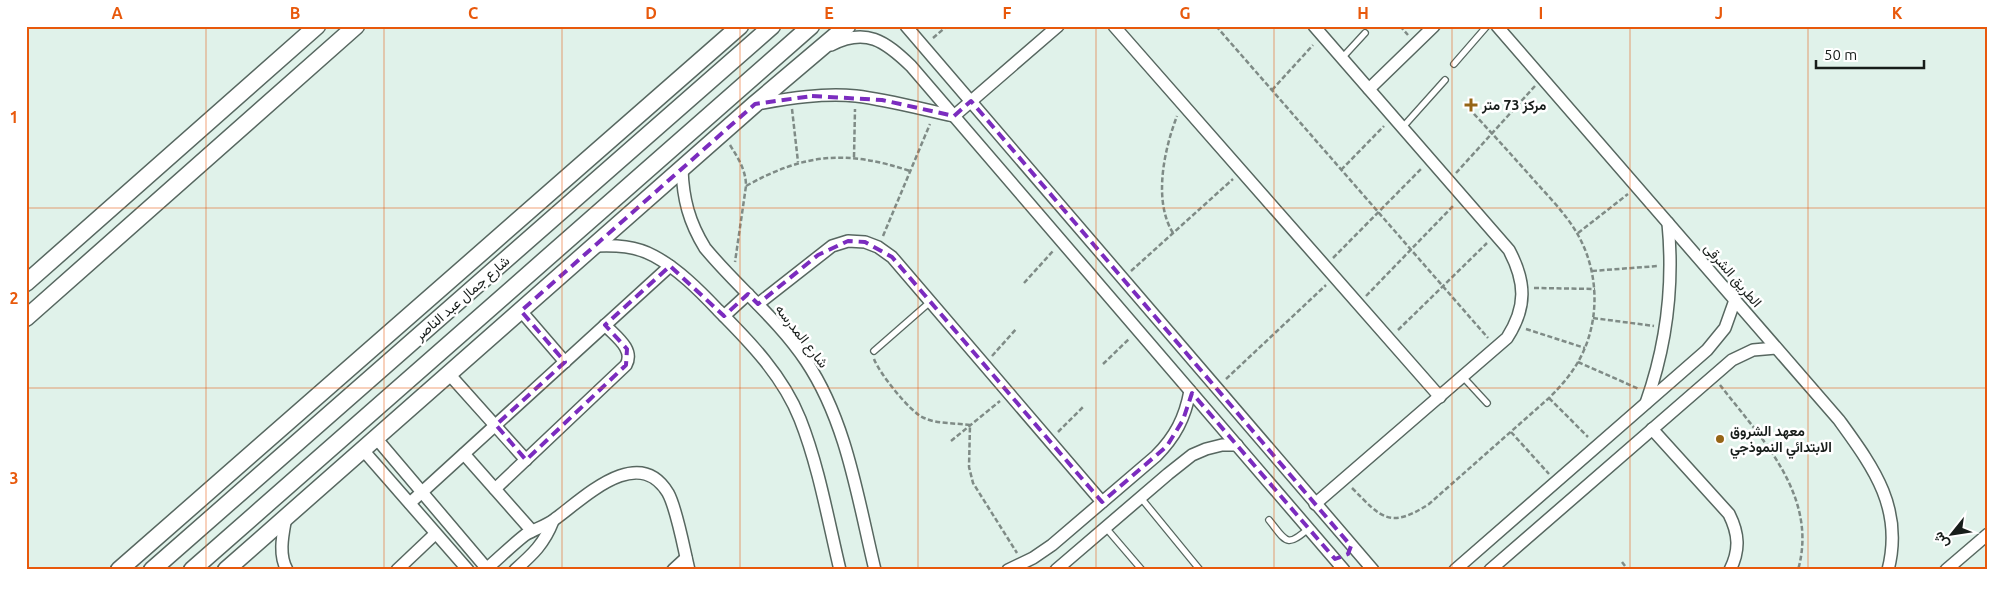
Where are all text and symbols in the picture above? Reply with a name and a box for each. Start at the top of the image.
text: A [111,4,123,22]
text: B [290,4,300,22]
text: C [468,4,478,22]
text: D [645,4,657,22]
text: E [824,4,834,22]
text: F [1003,4,1012,22]
text: G [1179,4,1191,22]
text: H [1357,4,1369,22]
text: I [1539,4,1543,22]
text: J [1715,4,1723,22]
text: K [1892,4,1903,22]
scale bar [1816,38,1924,70]
text: 50 m [1824,46,1857,63]
place label: مركز 73 متر [1481,97,1547,114]
marker: مركز 73 متر [1464,98,1478,112]
text: 1 [9,108,19,126]
street label: الطريق الشرقى [1700,240,1765,311]
street label: شارع جمال عبد الناصر [411,253,515,346]
text: 2 [9,289,19,307]
street label: شارع المدرسه [770,301,832,373]
place label: معهد الشروق الابتدائي النموذجي [1730,423,1832,459]
marker: معهد الشروق الابتدائي النموذجي [1714,433,1726,445]
text: 3 [9,469,19,487]
north arrow [1926,508,1976,558]
text: ش [1930,529,1953,552]

